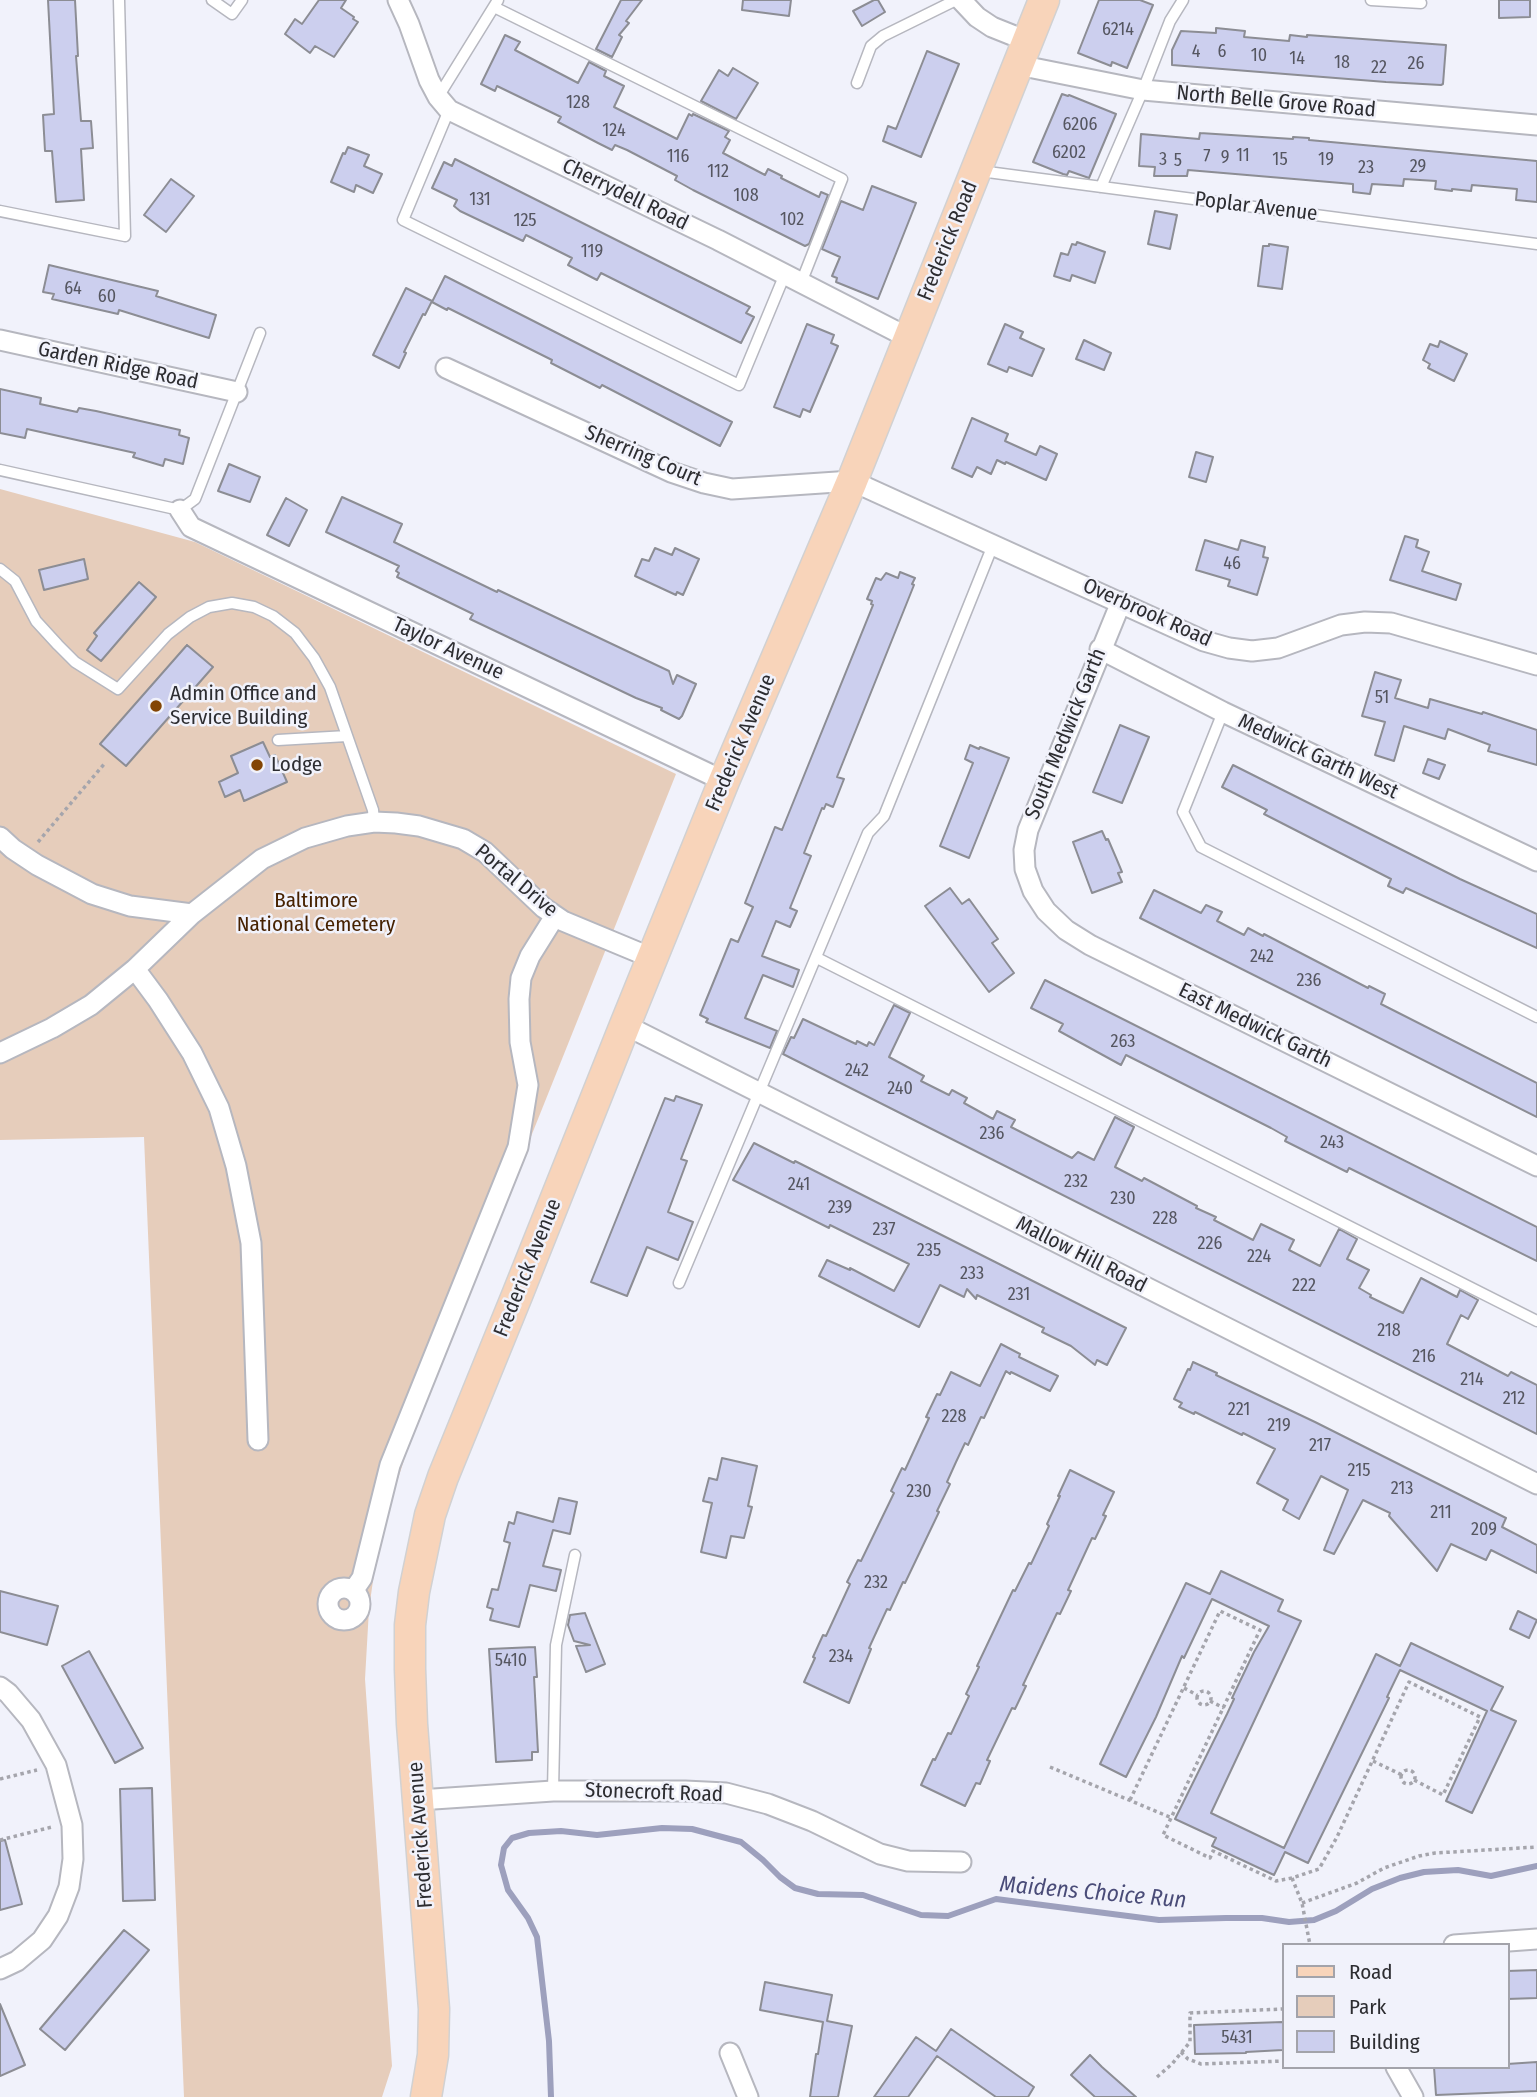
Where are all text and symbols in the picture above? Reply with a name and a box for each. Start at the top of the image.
house number: 6214 [1102,19,1134,41]
house number: 4 [1192,41,1200,63]
house number: 6 [1218,41,1226,63]
house number: 10 [1251,45,1267,67]
house number: 14 [1289,48,1305,70]
house number: 18 [1334,52,1350,74]
house number: 26 [1408,53,1424,75]
house number: 22 [1371,57,1387,79]
street label: North Belle Grove Road [1175,81,1377,123]
house number: 128 [566,92,590,114]
house number: 6206 [1062,114,1098,136]
house number: 124 [602,120,626,142]
house number: 6202 [1052,142,1086,164]
house number: 11 [1236,145,1250,167]
house number: 116 [667,146,689,168]
house number: 7 [1203,146,1211,168]
house number: 9 [1221,147,1229,169]
house number: 3 [1159,149,1167,171]
house number: 15 [1272,149,1288,171]
house number: 19 [1318,149,1334,171]
house number: 5 [1174,150,1182,172]
street label: Cherrydell Road [558,154,692,236]
house number: 29 [1410,156,1426,178]
house number: 23 [1358,157,1374,179]
house number: 112 [707,161,729,183]
street label: Frederick Road [913,177,983,305]
house number: 108 [733,185,759,207]
street label: Poplar Avenue [1193,187,1319,227]
house number: 131 [469,189,491,211]
house number: 102 [780,209,804,231]
house number: 125 [513,210,537,232]
house number: 119 [581,241,603,263]
house number: 64 [64,278,82,300]
house number: 60 [98,286,116,308]
street label: Garden Ridge Road [36,337,200,395]
street label: Sherring Court [581,420,705,492]
house number: 46 [1223,553,1241,575]
street label: Overbrook Road [1079,573,1215,653]
street label: Taylor Avenue [388,612,508,686]
street label: South Medwick Garth [1020,645,1112,823]
street label: Frederick Avenue [701,671,781,815]
place label: Admin Office and Service Building [170,681,317,731]
house number: 51 [1375,687,1389,709]
marker: Admin Office and Service Building [148,698,164,714]
street label: Medwick Garth West [1234,709,1402,805]
place label: Lodge [271,752,322,778]
marker: Lodge [249,757,265,773]
street label: Portal Drive [469,839,563,923]
park label: Baltimore National Cemetery [237,888,395,938]
house number: 242 [1250,946,1274,968]
house number: 236 [1297,970,1321,992]
street label: East Medwick Garth [1174,978,1336,1074]
house number: 263 [1111,1031,1135,1053]
house number: 242 [845,1060,869,1082]
house number: 240 [887,1078,913,1100]
house number: 236 [980,1123,1004,1145]
house number: 243 [1320,1132,1344,1154]
house number: 232 [1064,1171,1088,1193]
house number: 241 [788,1174,810,1196]
house number: 230 [1110,1188,1136,1210]
street label: Frederick Avenue [489,1195,567,1341]
house number: 239 [828,1197,852,1219]
house number: 228 [1153,1208,1177,1230]
street label: Mallow Hill Road [1011,1211,1151,1299]
house number: 237 [872,1219,896,1241]
house number: 226 [1198,1233,1222,1255]
house number: 235 [917,1240,941,1262]
house number: 224 [1247,1246,1271,1268]
house number: 233 [960,1263,984,1285]
house number: 222 [1292,1275,1316,1297]
house number: 231 [1008,1284,1030,1306]
house number: 218 [1377,1320,1401,1342]
house number: 216 [1412,1346,1436,1368]
house number: 214 [1460,1369,1484,1391]
house number: 212 [1503,1388,1525,1410]
house number: 221 [1228,1399,1250,1421]
house number: 228 [942,1406,966,1428]
house number: 219 [1267,1415,1291,1437]
house number: 217 [1309,1435,1331,1457]
house number: 215 [1348,1460,1370,1482]
house number: 213 [1391,1478,1413,1500]
house number: 230 [906,1481,932,1503]
house number: 211 [1430,1502,1452,1524]
house number: 209 [1471,1519,1497,1541]
house number: 232 [864,1572,888,1594]
house number: 234 [829,1646,853,1668]
house number: 5410 [495,1650,527,1672]
street label: Frederick Avenue [403,1761,439,1909]
street label: Stonecroft Road [585,1778,723,1808]
water label: Maidens Choice Run [998,1871,1188,1915]
legend [1282,1943,1509,2069]
text: Road [1349,1959,1393,1985]
text: Park [1349,1994,1386,2020]
house number: 5431 [1221,2027,1253,2049]
text: Building [1349,2029,1420,2055]

